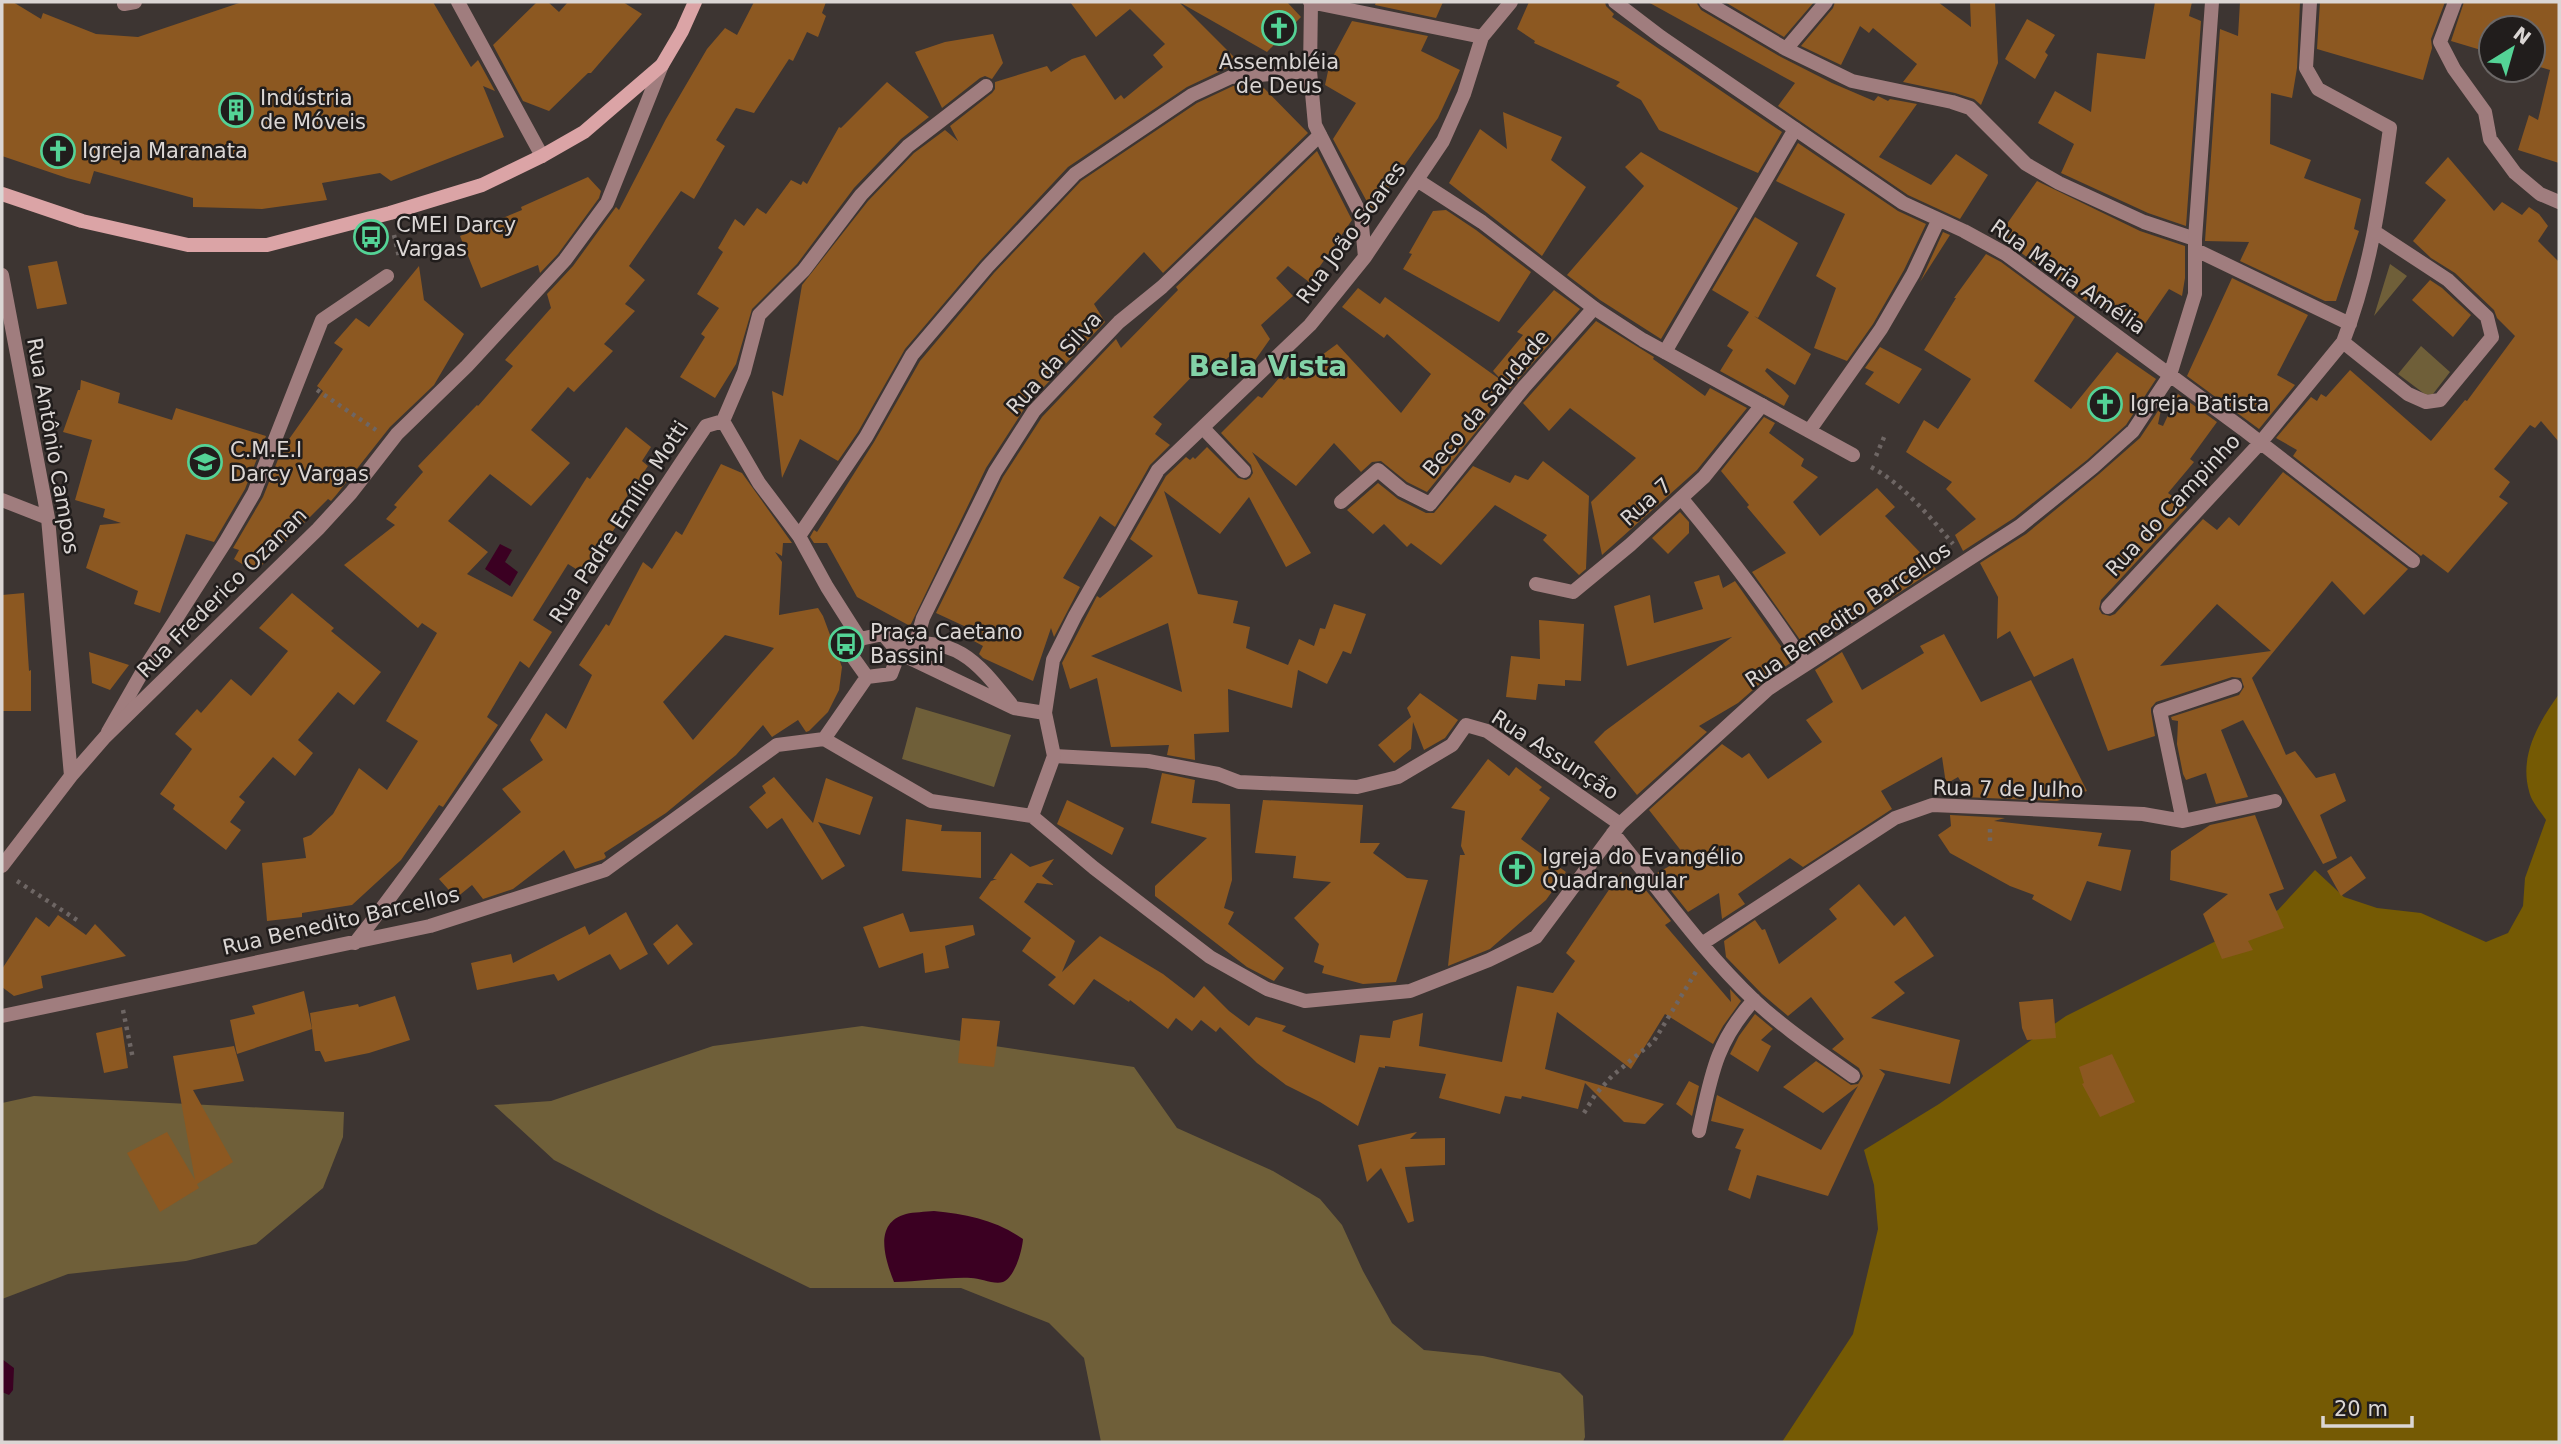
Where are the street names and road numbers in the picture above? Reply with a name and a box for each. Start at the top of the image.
street label: Rua João Soares [1292,158,1410,308]
street label: Rua Maria Amélia [1986,214,2150,340]
street label: Rua da Silva [1002,307,1106,419]
street label: Beco da Saudade [1418,325,1554,481]
street label: Rua Antônio Campos [22,336,84,556]
street label: Rua Padre Emílio Motti [545,416,693,628]
street label: Rua do Campinho [2101,429,2245,581]
street label: Rua 7 [1616,473,1676,531]
street label: Rua Frederico Ozanan [132,503,312,683]
street label: Rua Benedito Barcellos [1741,537,1955,693]
street label: Rua Assunção [1487,705,1623,805]
street label: Rua 7 de Julho [1932,776,2084,802]
street label: Rua Benedito Barcellos [220,882,462,960]

